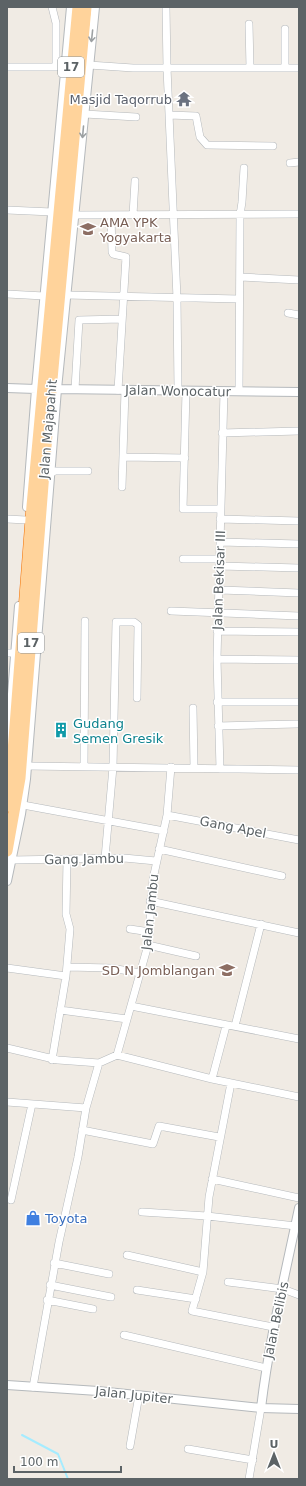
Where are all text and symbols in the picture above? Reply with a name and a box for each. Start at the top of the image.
one-way arrow [88,29,96,42]
road number: 17 [58,57,84,77]
temple icon: Masjid Taqorrub [175,90,193,108]
place label: Masjid Taqorrub [70,92,172,107]
one-way arrow [79,125,87,138]
place label: AMA YPK Yogyakarta [99,215,172,245]
school or university icon: AMA YPK Yogyakarta [79,220,97,238]
street label: Jalan Majapahit [36,379,60,480]
street label: Jalan Wonocatur [124,383,232,399]
street label: Jalan Bekisar III [210,530,228,631]
road number: 17 [18,633,44,653]
place label: Gudang Semen Gresik [73,716,164,746]
building icon: Gudang Semen Gresik [52,721,70,739]
street label: Gang Apel [198,813,268,841]
street label: Gang Jambu [44,851,124,867]
street label: Jalan Jambu [138,873,161,952]
school or university icon: SD N Jomblangan [218,961,236,979]
place label: SD N Jomblangan [102,963,215,978]
shop icon: Toyota [24,1209,42,1227]
place label: Toyota [44,1211,87,1226]
street label: Jalan Belibis [260,1280,292,1361]
street label: Jalan Jupiter [93,1383,174,1407]
north arrow [254,1434,294,1474]
text: U [270,1438,278,1451]
scale bar [14,1448,121,1474]
text: 100 m [20,1455,58,1469]

